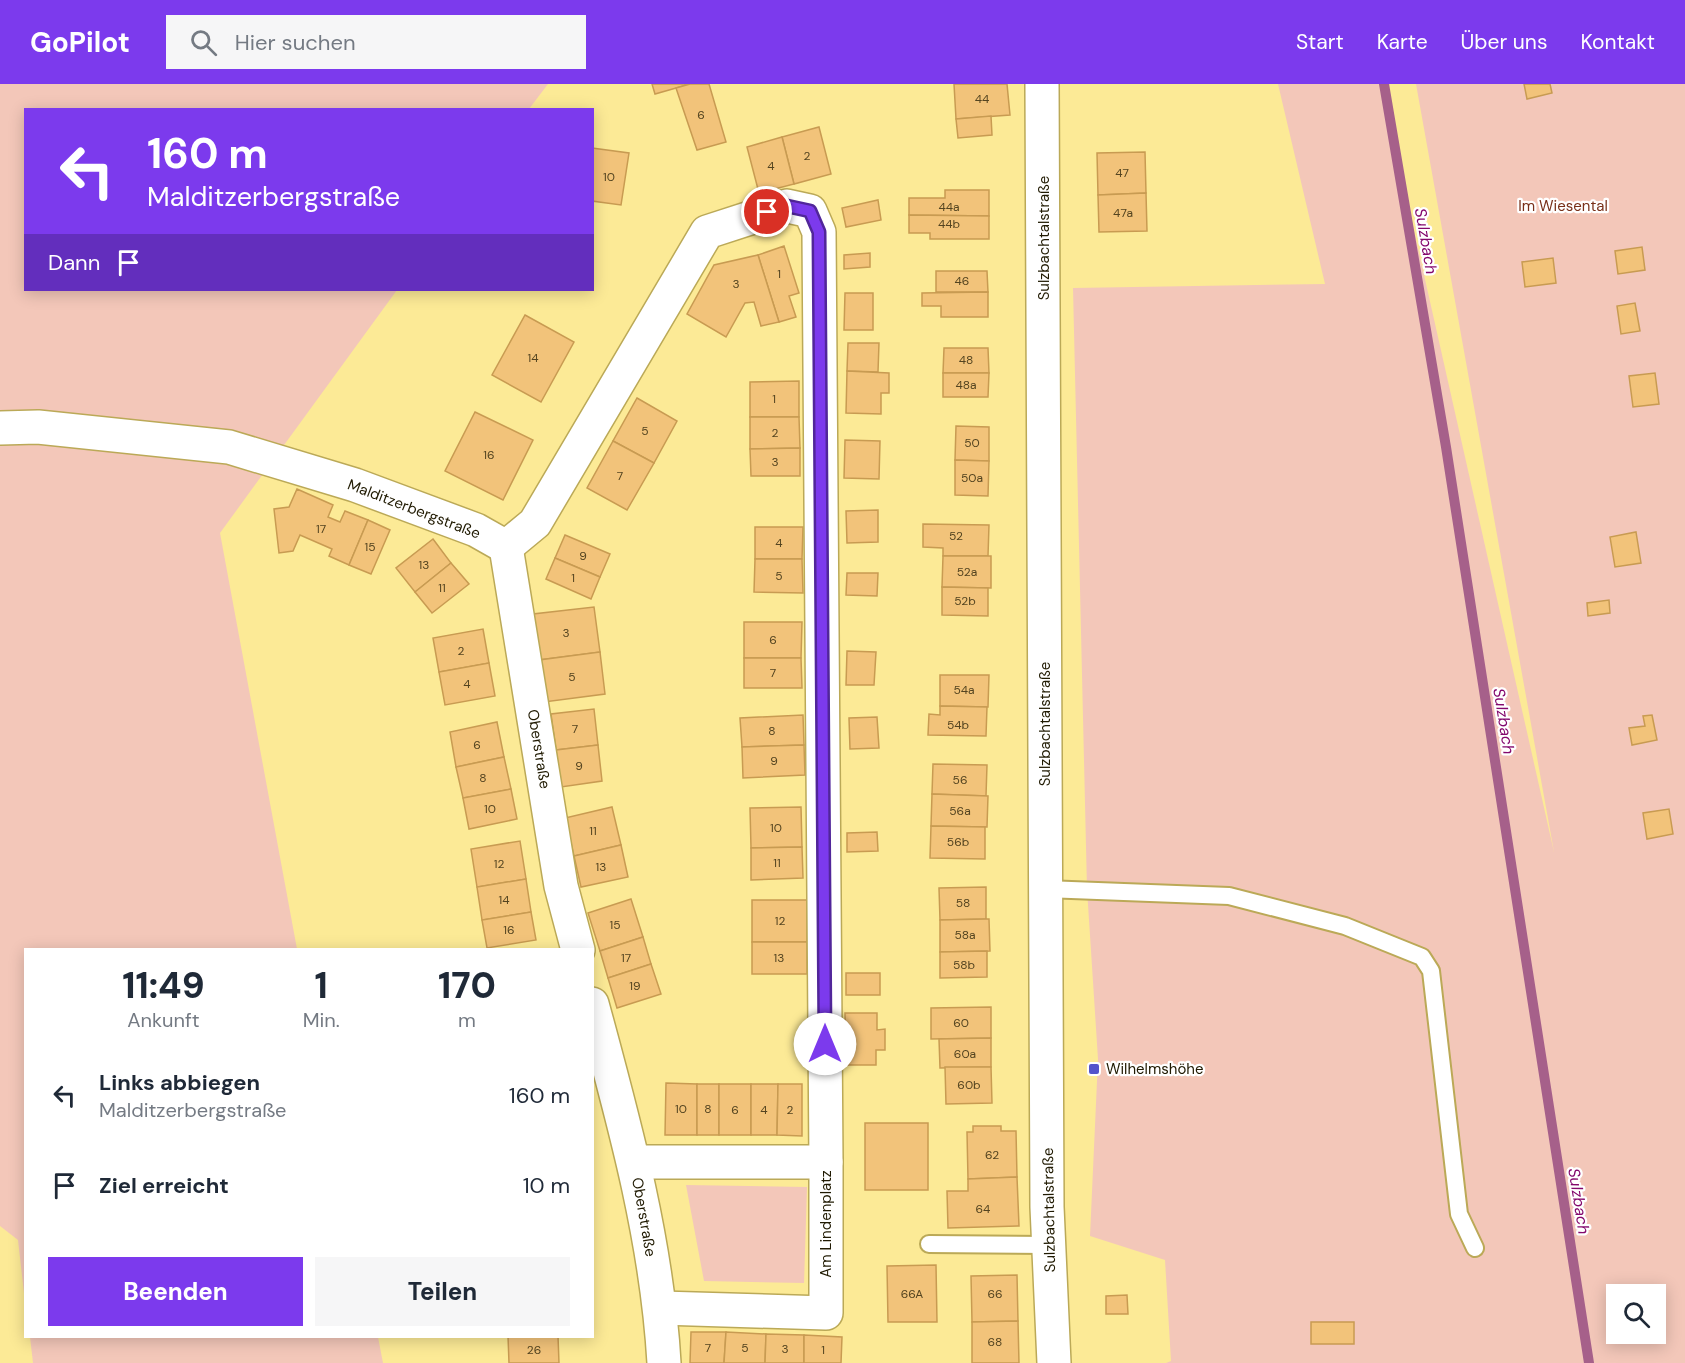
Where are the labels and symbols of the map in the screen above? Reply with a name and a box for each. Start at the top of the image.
house number: 44 [975,91,989,107]
house number: 6 [697,107,705,123]
house number: 2 [804,148,811,164]
house number: 4 [767,158,775,174]
house number: 47 [1115,165,1129,181]
house number: 10 [603,169,615,185]
street label: Sulzbachtalstraße [1034,176,1054,300]
pin [741,186,792,237]
park label: Im Wiesental [1518,196,1608,216]
house number: 44a [938,199,960,215]
house number: 47a [1113,205,1133,221]
water label: Sulzbach [1410,206,1442,276]
house number: 44b [938,216,960,232]
house number: 1 [777,266,781,282]
house number: 46 [955,273,969,289]
house number: 3 [732,276,740,292]
house number: 14 [527,350,539,366]
house number: 48 [959,352,973,368]
house number: 48a [955,377,977,393]
house number: 1 [772,391,776,407]
house number: 5 [641,423,649,439]
house number: 2 [772,425,779,441]
house number: 50 [964,435,980,451]
house number: 16 [483,447,495,463]
house number: 3 [771,454,779,470]
house number: 7 [617,468,623,484]
house number: 50a [961,470,983,486]
street label: Malditzerbergstraße [345,474,483,544]
house number: 17 [316,521,326,537]
house number: 52 [949,528,963,544]
house number: 4 [775,535,783,551]
house number: 15 [364,539,376,555]
house number: 9 [579,548,587,564]
house number: 13 [419,557,429,573]
house number: 52a [957,564,977,580]
house number: 5 [775,568,783,584]
house number: 1 [571,570,575,586]
house number: 11 [438,580,446,596]
house number: 52b [954,593,976,609]
house number: 3 [562,625,570,641]
house number: 6 [769,632,777,648]
house number: 2 [458,643,465,659]
street label: Sulzbachtalstraße [1035,662,1055,786]
house number: 7 [770,665,776,681]
house number: 5 [568,669,576,685]
house number: 4 [463,676,471,692]
house number: 54a [953,682,975,698]
water label: Sulzbach [1488,686,1520,756]
street label: Oberstraße [523,708,555,790]
house number: 54b [947,717,969,733]
house number: 7 [572,721,578,737]
house number: 8 [768,723,776,739]
house number: 6 [473,737,481,753]
house number: 9 [770,753,778,769]
house number: 9 [575,758,583,774]
house number: 8 [479,770,487,786]
house number: 56 [953,772,967,788]
house number: 10 [484,801,496,817]
house number: 56a [949,803,971,819]
house number: 10 [770,820,782,836]
house number: 11 [589,823,597,839]
house number: 56b [947,834,969,850]
house number: 11 [773,855,781,871]
house number: 12 [494,856,504,872]
house number: 13 [596,859,606,875]
house number: 14 [498,892,510,908]
house number: 58 [956,895,970,911]
house number: 12 [775,913,785,929]
house number: 15 [609,917,621,933]
house number: 16 [503,922,515,938]
house number: 58a [954,927,976,943]
house number: 17 [621,950,631,966]
house number: 13 [774,950,784,966]
house number: 58b [953,957,975,973]
house number: 19 [629,978,641,994]
position arrow [793,1012,857,1076]
house number: 60 [953,1015,969,1031]
house number: 60a [954,1046,976,1062]
place label: Wilhelmshöhe [1106,1059,1204,1079]
marker: Wilhelmshöhe [1087,1062,1101,1076]
house number: 60b [957,1077,981,1093]
house number: 10 [675,1101,687,1117]
house number: 8 [704,1101,712,1117]
house number: 6 [731,1102,739,1118]
house number: 4 [760,1102,768,1118]
house number: 2 [787,1102,794,1118]
house number: 62 [985,1147,999,1163]
street label: Sulzbachtalstraße [1038,1147,1060,1273]
water label: Sulzbach [1563,1166,1595,1236]
street label: Am Lindenplatz [816,1170,836,1278]
street label: Oberstraße [627,1176,661,1258]
house number: 64 [976,1201,990,1217]
house number: 66A [901,1286,923,1302]
house number: 66 [987,1286,1003,1302]
house number: 68 [988,1334,1002,1350]
house number: 7 [705,1340,711,1356]
house number: 5 [741,1340,749,1356]
house number: 3 [781,1341,789,1357]
house number: 26 [527,1342,541,1358]
house number: 1 [821,1342,825,1358]

